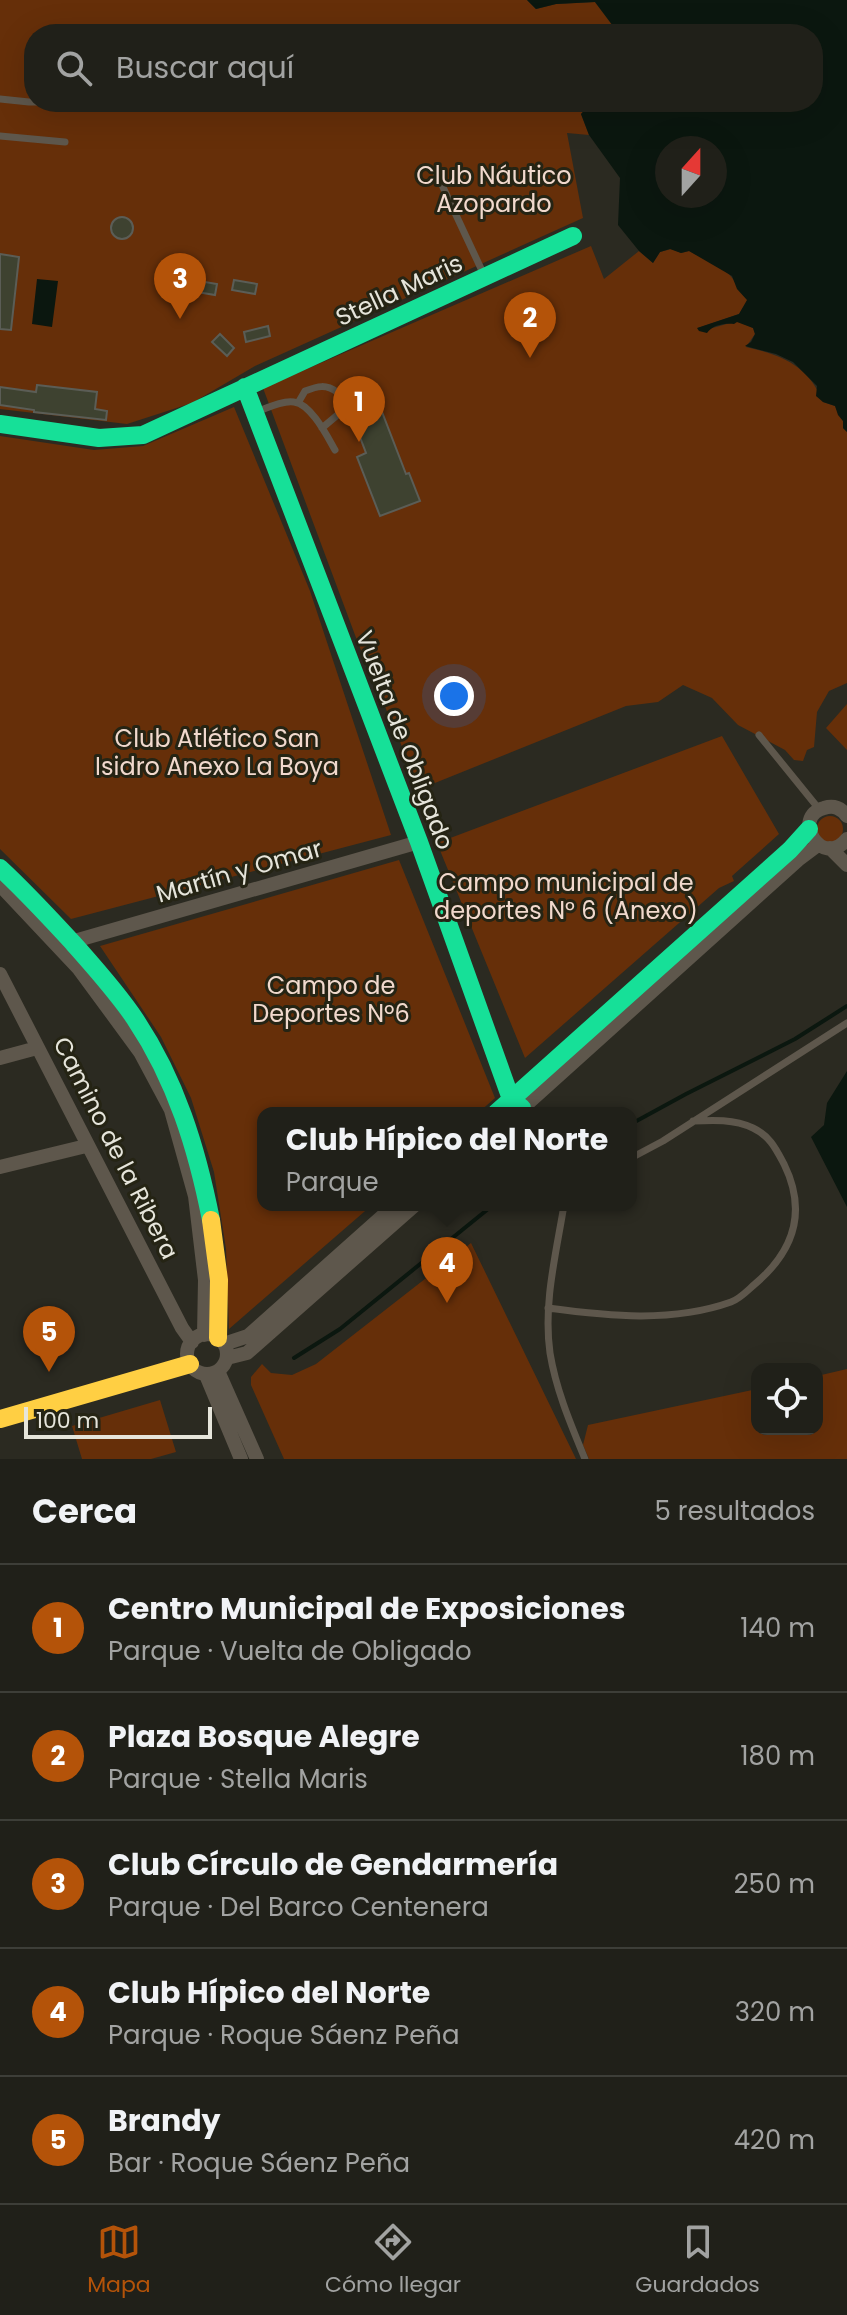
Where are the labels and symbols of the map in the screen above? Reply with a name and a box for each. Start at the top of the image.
north arrow [655,136,727,208]
park label: Club Náutico Azopardo [416,159,572,220]
street label: Stella Maris [330,246,468,334]
pin: 3 [154,253,206,319]
pin: 2 [504,292,556,358]
pin: 1 [333,376,385,442]
street label: Vuelta de Obligado [348,626,462,854]
your location [434,676,474,716]
park label: Club Atlético San Isidro Anexo La Boya [95,722,339,783]
street label: Martín y Omar [152,832,326,910]
park label: Campo municipal de deportes N° 6 (Anexo) [434,866,698,927]
park label: Campo de Deportes Nº6 [252,969,410,1030]
street label: Camino de la Ribera [46,1031,186,1265]
pin: 4 [421,1237,473,1303]
pin: 5 [23,1306,75,1372]
scale bar [24,1403,212,1439]

